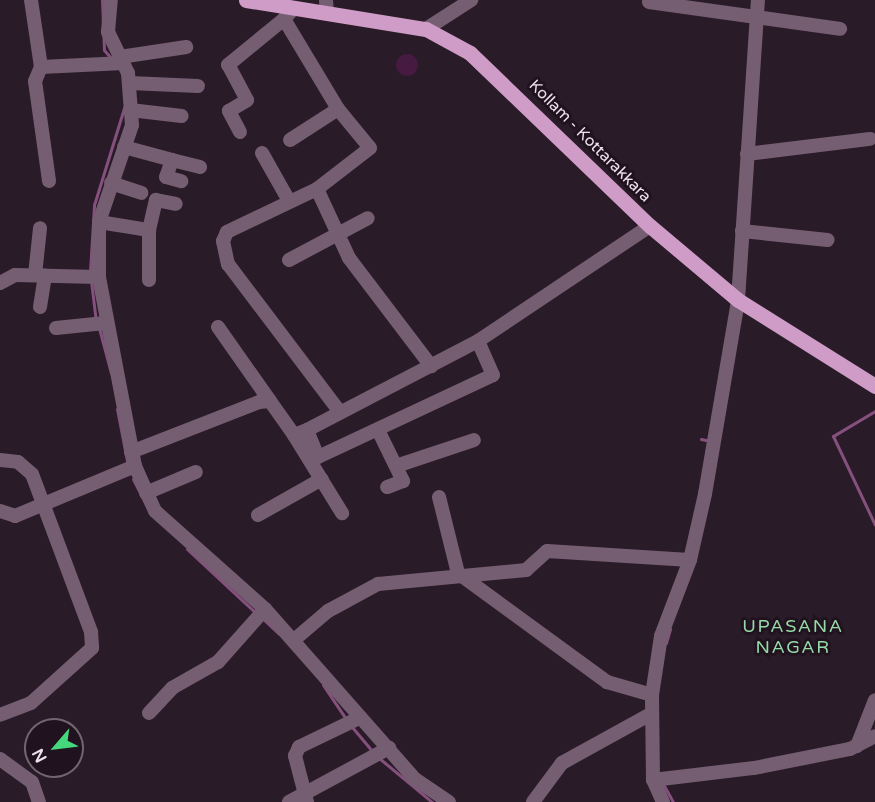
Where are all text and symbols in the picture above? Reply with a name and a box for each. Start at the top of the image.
street label: Kollam - Kottarakkara [525,76,655,206]
district label: UPASANA NAGAR [742,616,844,658]
north arrow [24,718,84,778]
text: N [28,745,52,766]

